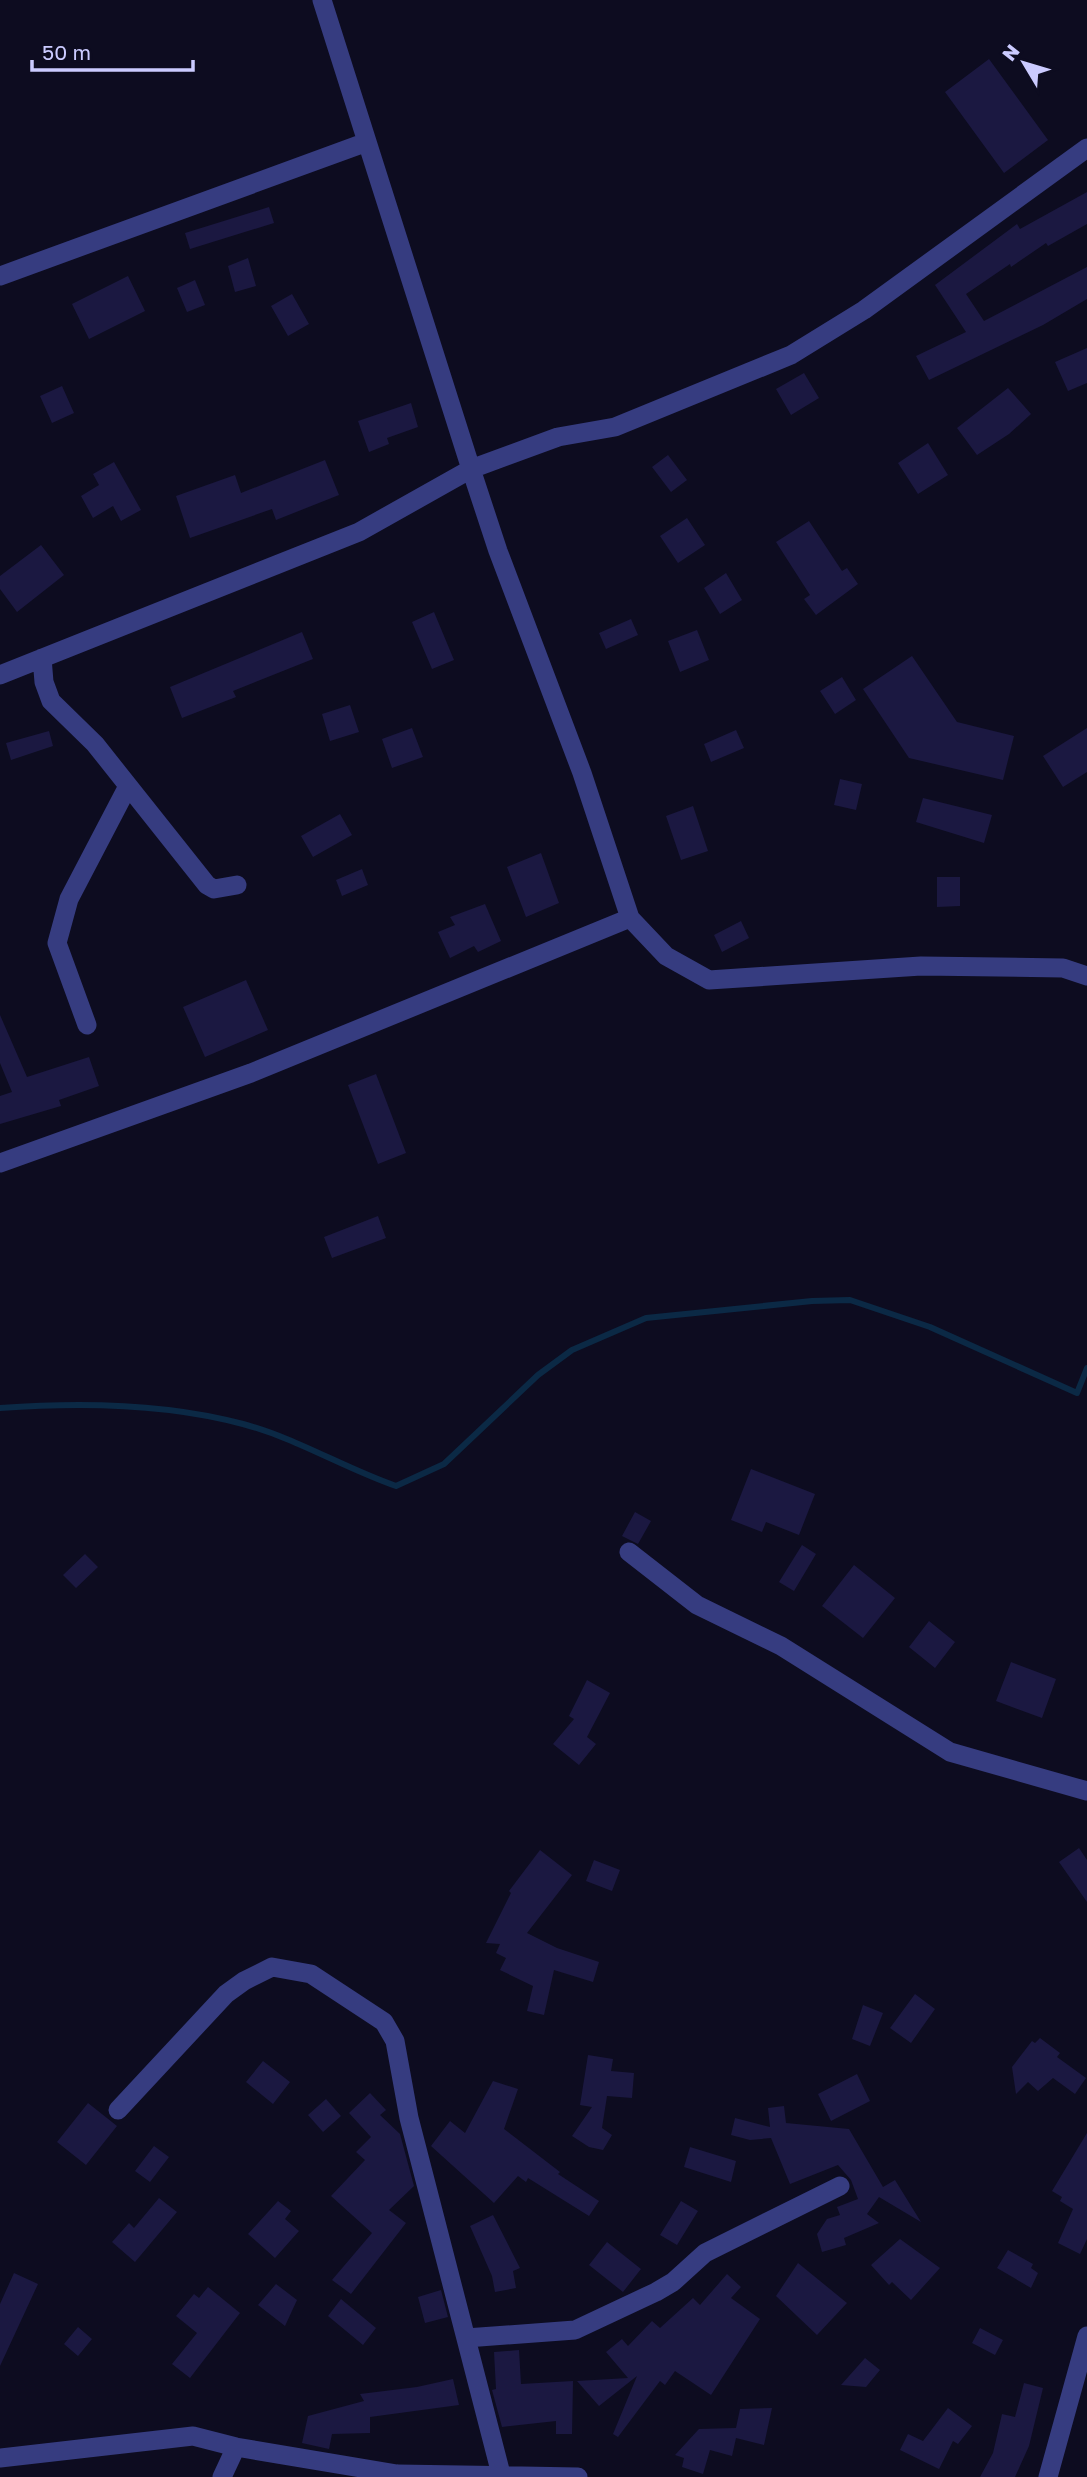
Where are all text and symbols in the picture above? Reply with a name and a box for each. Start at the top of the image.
scale bar [32,28,192,72]
north arrow [989,28,1059,98]
text: 50 m [42,39,91,65]
text: N [997,39,1024,65]

